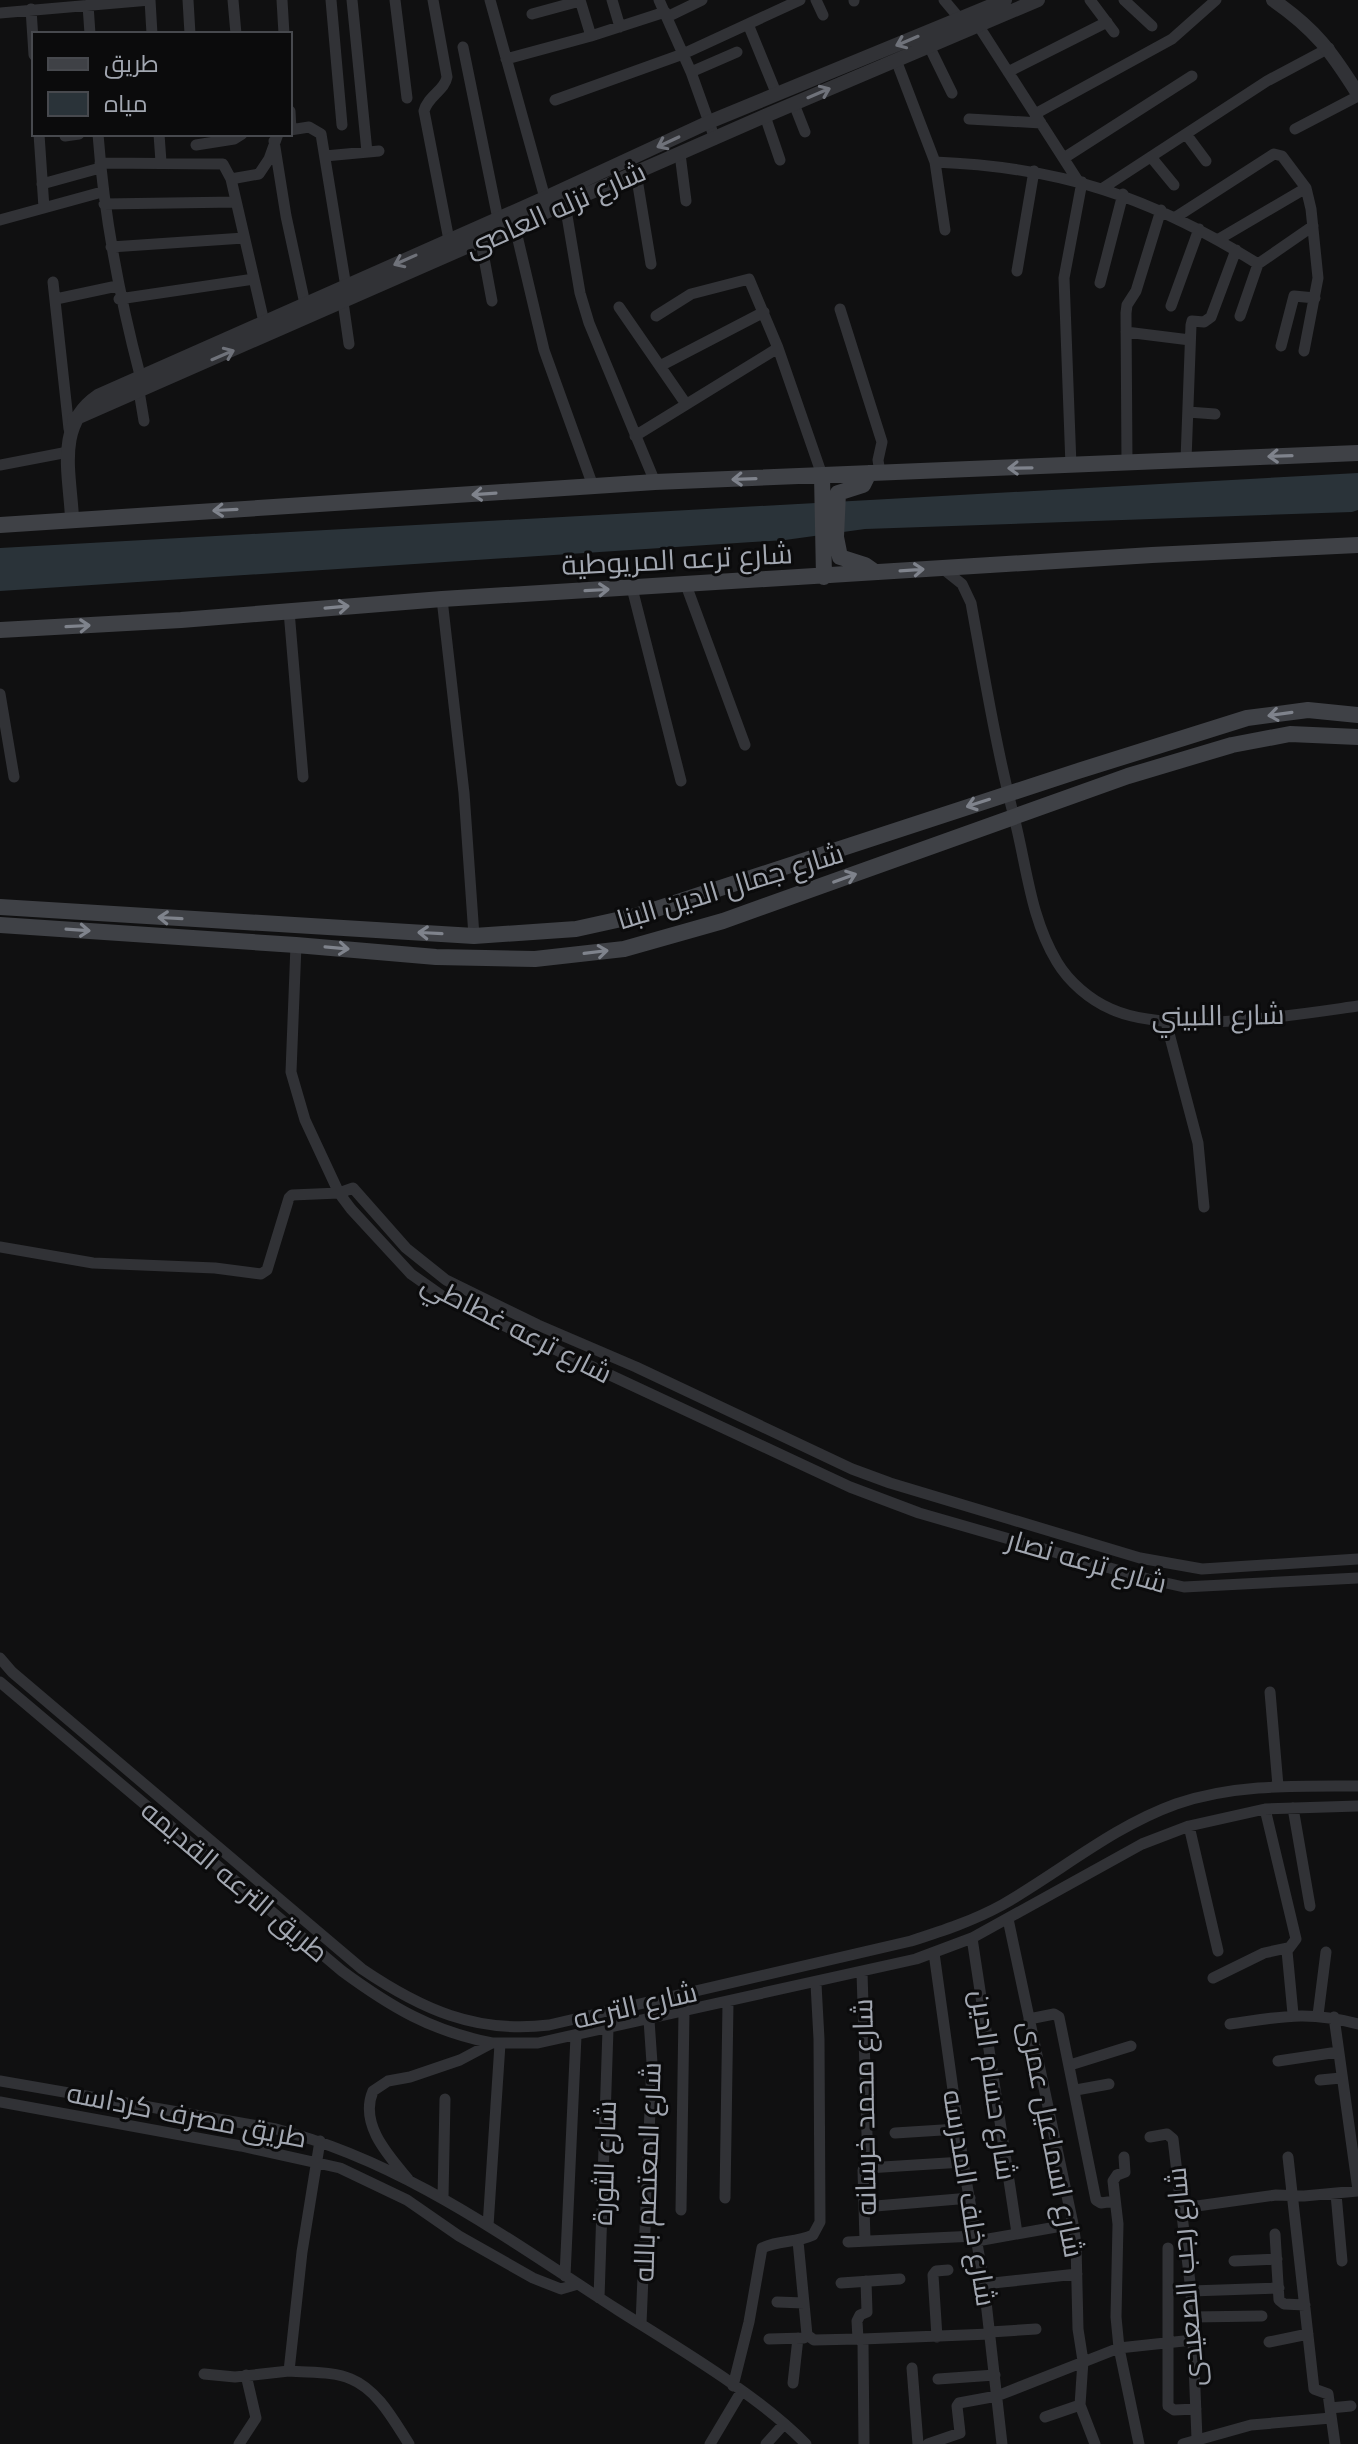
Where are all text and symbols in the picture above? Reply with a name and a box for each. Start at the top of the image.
legend [32,32,292,136]
one-way arrow [895,35,920,49]
text: طريق [104,48,159,79]
one-way arrow [807,84,831,99]
text: مياه [104,88,148,119]
one-way arrow [656,135,680,150]
street label: شارع نزله العاصى [459,153,652,266]
one-way arrow [393,253,417,268]
one-way arrow [210,347,234,362]
one-way arrow [1267,448,1294,463]
one-way arrow [1007,460,1034,475]
one-way arrow [731,471,758,486]
one-way arrow [471,486,498,501]
one-way arrow [212,503,239,518]
street label: شارع ترعه المريوطية [561,535,794,584]
one-way arrow [898,562,925,577]
one-way arrow [583,582,610,597]
one-way arrow [323,599,350,614]
one-way arrow [64,618,91,633]
one-way arrow [1268,707,1294,722]
one-way arrow [966,797,991,812]
street label: شارع جمال الدين البنا [612,834,848,939]
one-way arrow [832,870,857,884]
one-way arrow [157,910,184,925]
one-way arrow [64,923,91,938]
one-way arrow [417,926,444,941]
one-way arrow [323,941,350,956]
one-way arrow [583,944,608,959]
street label: شارع اللبيني [1151,996,1285,1038]
street label: شارع ترعه غطاطي [414,1264,618,1395]
street label: شارع ترعه نصار [1001,1520,1171,1602]
street label: طريق الترعه القديمه [133,1792,336,1971]
street label: شارع الترعه [569,1973,701,2038]
street label: شارع حسام الدين [961,1988,1025,2183]
street label: شارع محمد خرسانه [844,1998,885,2216]
street label: شارع اسماعيل عمرى [1010,2018,1093,2261]
street label: شارع المعتصم بالله [625,2062,671,2283]
street label: طريق مصرف كرداسه [64,2074,310,2157]
street label: شارع خلف المدرسه [934,2087,1005,2309]
street label: شارع الثورة [584,2100,625,2226]
street label: شارع رجب الصعيدى [1157,2166,1214,2388]

